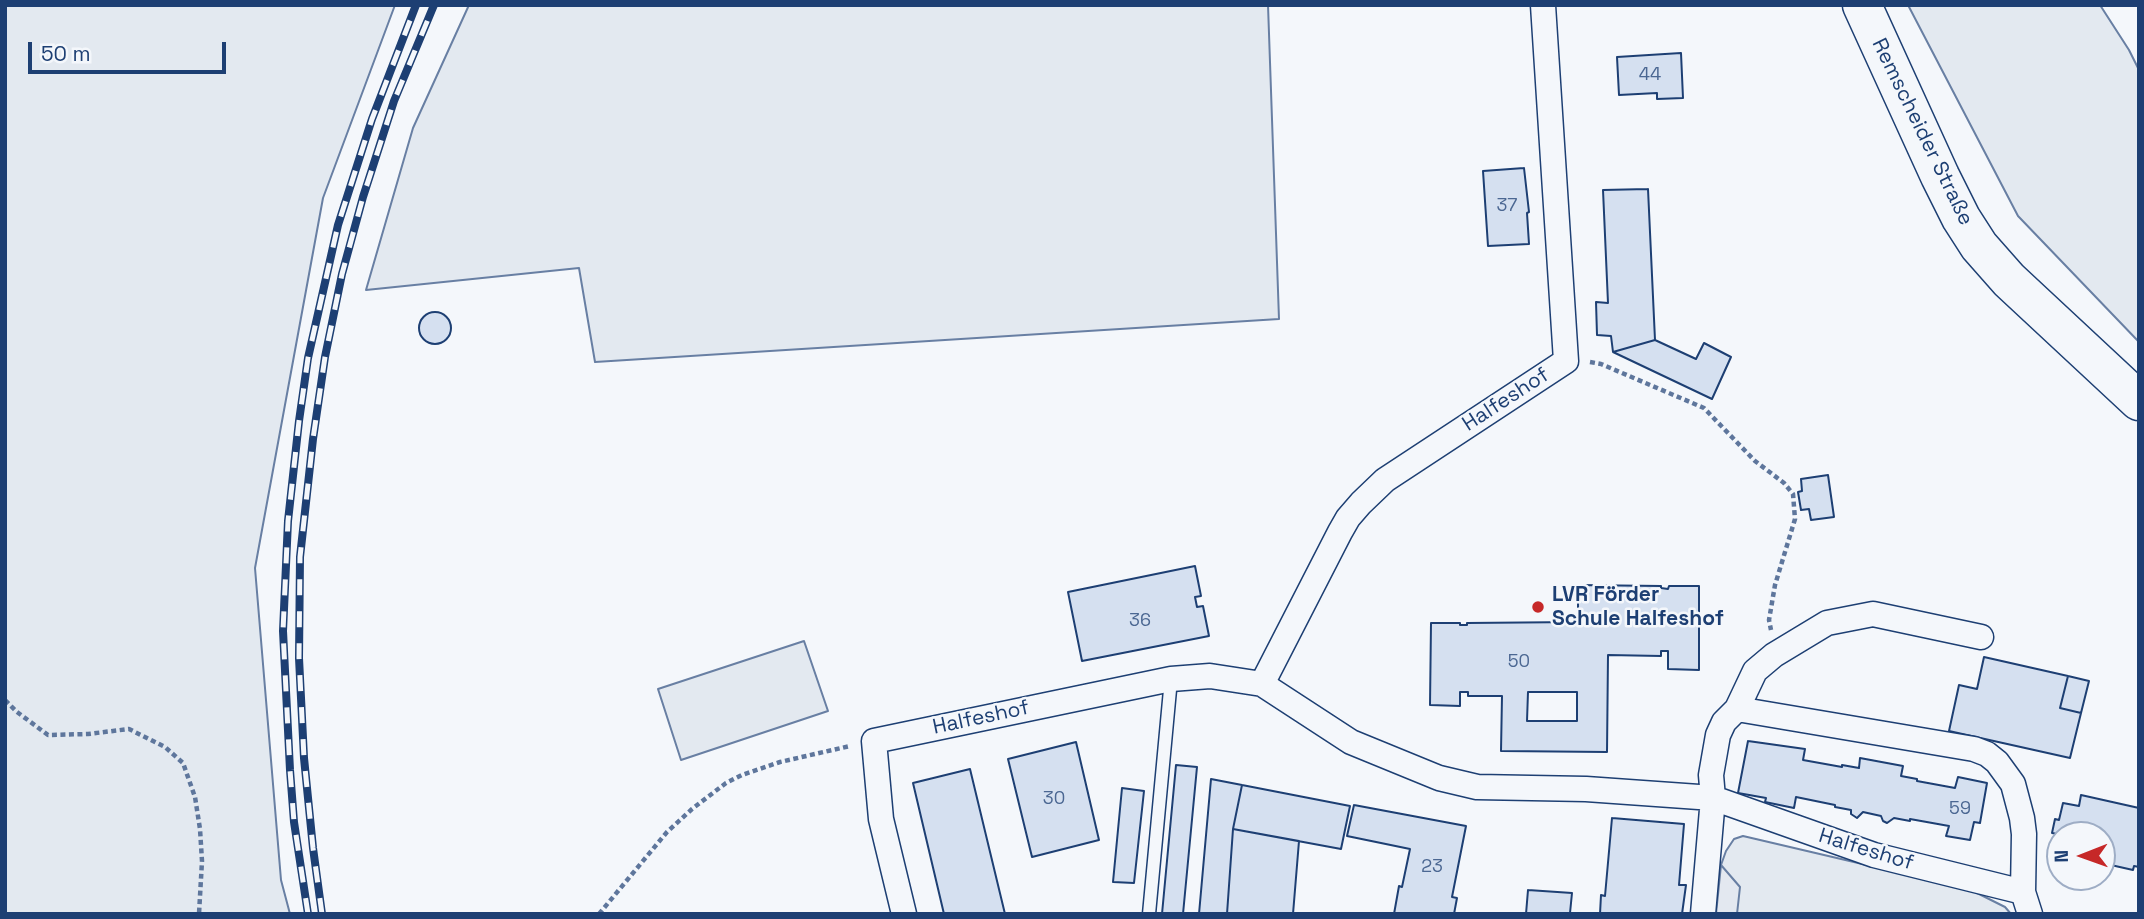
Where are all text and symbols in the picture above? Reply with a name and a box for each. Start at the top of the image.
scale bar [32,28,229,72]
street label: Remscheider Straße [1866,34,1978,230]
text: 50 m [41,40,91,67]
house number: 44 [1639,64,1661,86]
house number: 37 [1496,195,1518,217]
street label: Halfeshof [1458,363,1554,437]
place label: LVR Förder Schule Halfeshof [1552,582,1724,632]
marker: LVR Förder Schule Halfeshof [1530,599,1546,615]
house number: 36 [1129,610,1151,632]
house number: 50 [1508,651,1530,673]
street label: Halfeshof [930,695,1032,741]
house number: 30 [1043,788,1065,810]
house number: 59 [1949,798,1971,820]
north arrow [2046,821,2116,891]
street label: Halfeshof [1815,824,1917,876]
text: N [2049,850,2074,863]
house number: 23 [1421,856,1443,878]

